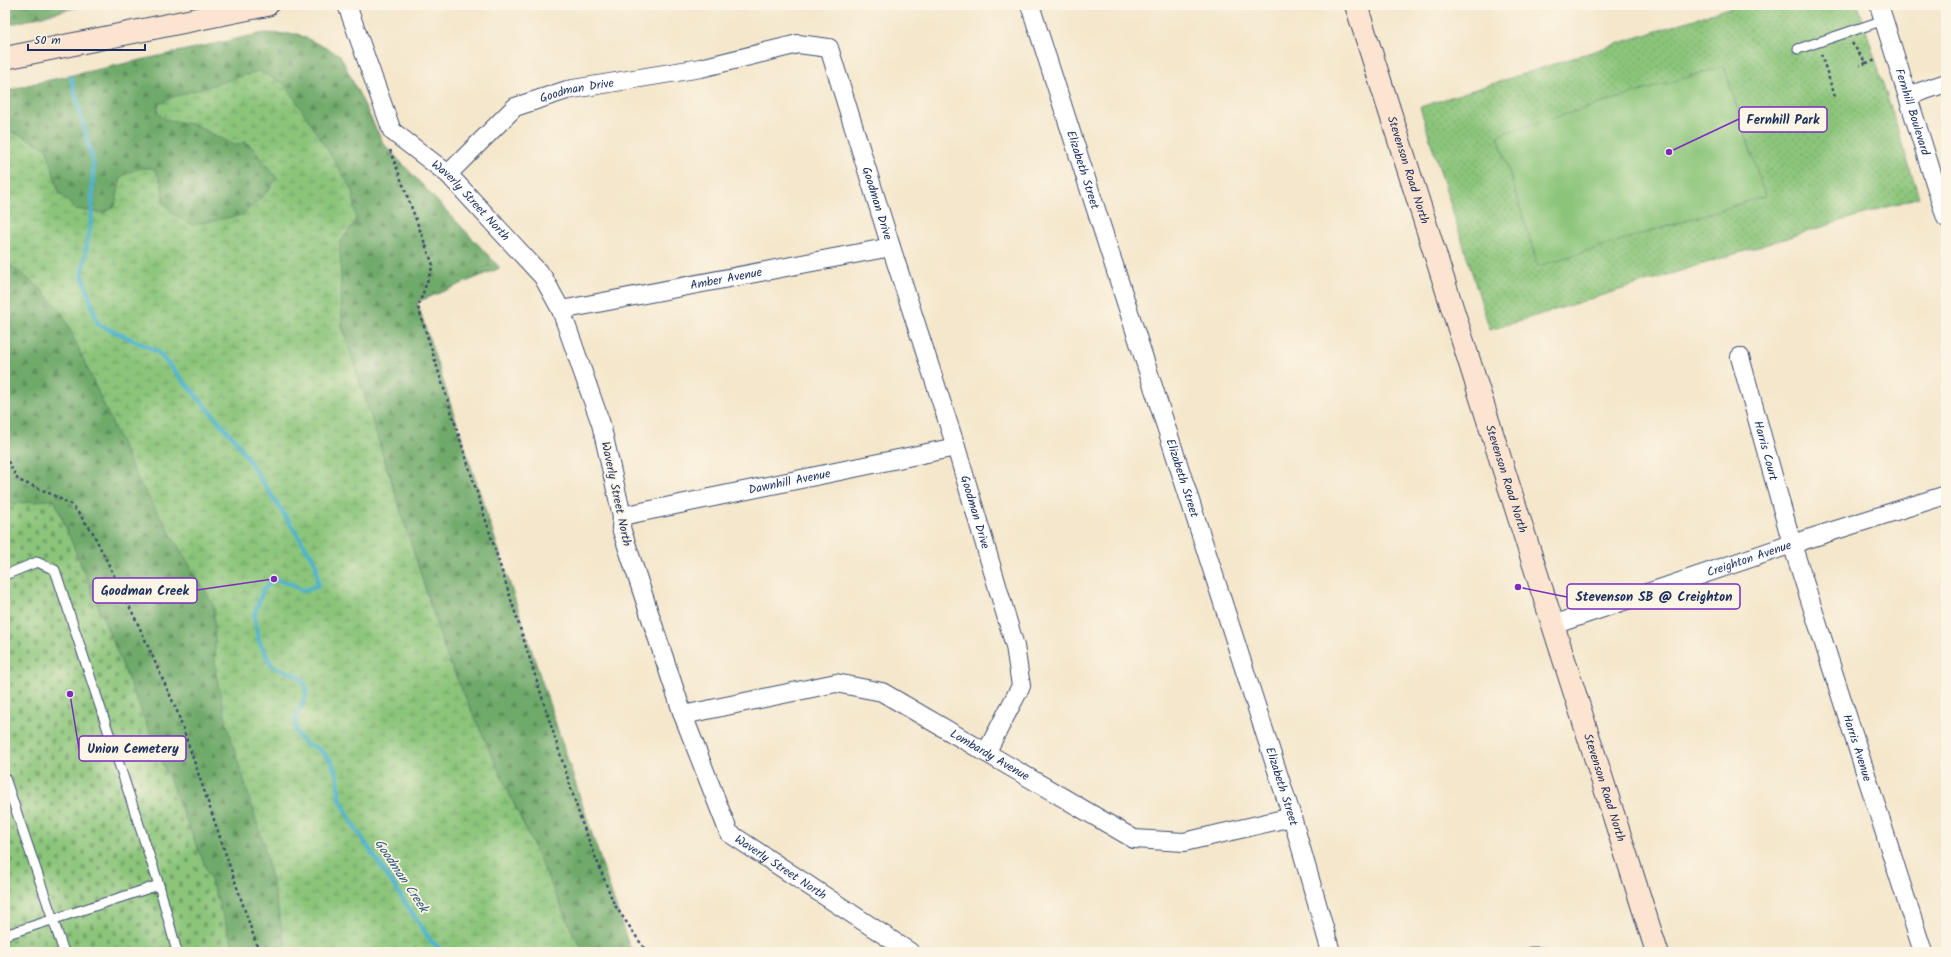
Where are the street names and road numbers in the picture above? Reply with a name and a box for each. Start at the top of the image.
street label: Fernhill Boulevard [1890,66,1935,159]
street label: Goodman Drive [537,73,616,108]
street label: Stevenson Road North [1382,113,1435,226]
street label: Elizabeth Street [1062,128,1105,212]
street label: Waverly Street North [427,155,515,245]
street label: Goodman Drive [857,164,898,243]
street label: Amber Avenue [689,262,764,295]
street label: Harris Court [1749,418,1783,483]
street label: Stevenson Road North [1480,422,1533,535]
street label: Elizabeth Street [1161,436,1204,520]
street label: Waverly Street North [596,440,636,548]
street label: Dawnhill Avenue [747,464,833,499]
street label: Goodman Drive [955,473,995,552]
street label: Creighton Avenue [1704,535,1794,582]
street label: Harris Avenue [1838,712,1877,784]
street label: Lombardy Avenue [946,724,1034,786]
street label: Stevenson Road North [1579,731,1631,844]
street label: Elizabeth Street [1260,744,1304,828]
street label: Waverly Street North [731,830,831,904]

